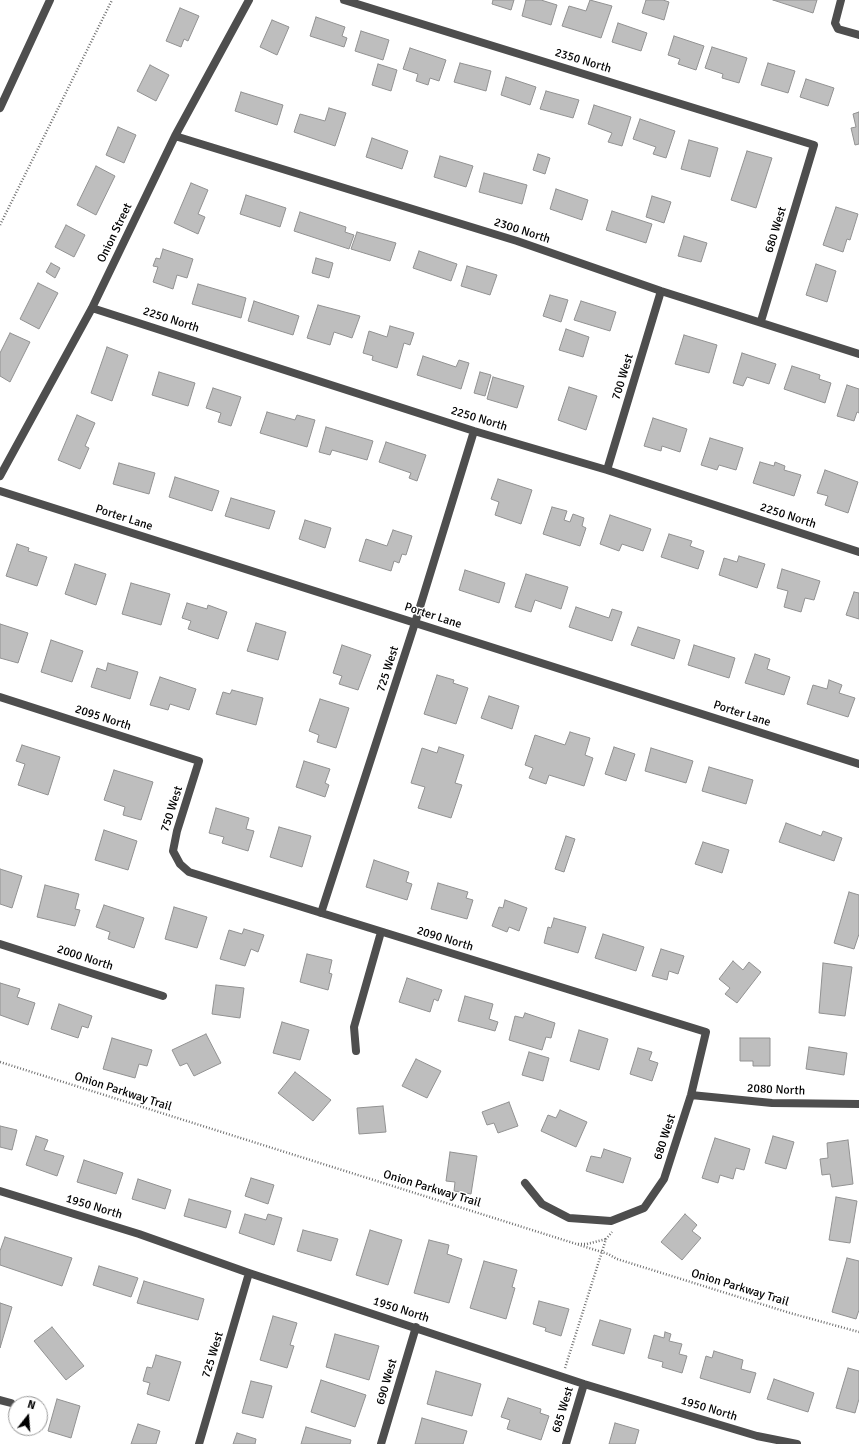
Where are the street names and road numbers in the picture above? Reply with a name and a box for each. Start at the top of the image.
street label: 2350 North [553,46,613,76]
street label: Onion Street [94,201,136,265]
street label: 680 West [762,205,790,255]
street label: 2300 North [492,215,552,247]
street label: 2250 North [141,304,201,336]
street label: 700 West [609,352,637,402]
street label: 2250 North [449,404,509,434]
street label: 2250 North [758,500,818,532]
street label: Porter Lane [94,502,154,534]
street label: Porter Lane [403,600,463,632]
street label: 725 West [374,644,402,694]
street label: Porter Lane [712,698,772,730]
street label: 2095 North [73,702,133,734]
street label: 750 West [158,784,186,834]
street label: 2090 North [415,924,475,954]
street label: 2000 North [55,942,115,974]
street label: Onion Parkway Trail [73,1069,173,1115]
street label: 2080 North [746,1081,806,1099]
street label: 680 West [651,1112,679,1162]
street label: Onion Parkway Trail [381,1167,483,1211]
street label: 1950 North [64,1192,124,1222]
street label: Onion Parkway Trail [689,1266,791,1310]
street label: 1950 North [371,1294,431,1326]
street label: 725 West [199,1330,227,1380]
street label: 690 West [374,1357,400,1407]
street label: 685 West [549,1385,577,1435]
street label: 1950 North [679,1394,739,1424]

